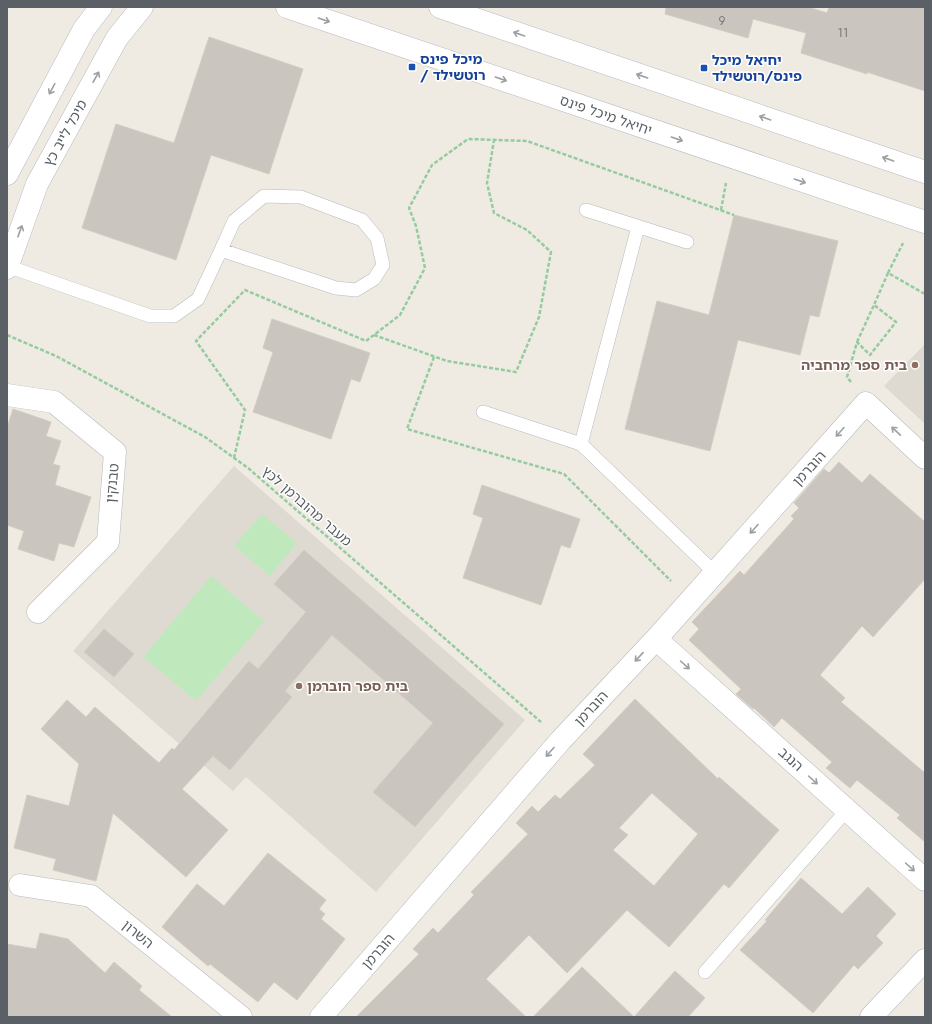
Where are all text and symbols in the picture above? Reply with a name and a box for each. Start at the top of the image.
house number: 9 [719,12,726,30]
one-way arrow [318,16,330,24]
house number: 11 [838,24,848,42]
one-way arrow [513,29,525,37]
place label: מיכל פינס / רוטשילד [420,49,486,85]
place label: יחיאל מיכל פינס/רוטשילד [712,50,802,86]
marker: מיכל פינס / רוטשילד [407,62,417,72]
marker: יחיאל מיכל פינס/רוטשילד [699,63,709,73]
one-way arrow [92,71,100,83]
one-way arrow [636,71,648,79]
one-way arrow [494,76,506,84]
one-way arrow [48,82,56,94]
street label: יחיאל מיכל פינס [557,90,655,140]
street label: מיכל לייב כץ [38,96,92,170]
one-way arrow [759,113,771,121]
one-way arrow [670,136,683,143]
one-way arrow [882,155,894,163]
one-way arrow [794,177,806,185]
one-way arrow [17,225,24,238]
place label: בית ספר מרחביה [801,355,907,375]
marker: בית ספר מרחביה [910,360,920,370]
one-way arrow [836,427,845,437]
one-way arrow [892,427,902,436]
street label: הוברמן [788,446,830,490]
street label: מעבר מהוברמן לכץ [258,461,356,551]
street label: טבנקין [100,462,124,504]
one-way arrow [749,524,759,534]
one-way arrow [634,652,644,662]
one-way arrow [680,660,690,669]
place label: בית ספר הוברמן [307,676,408,696]
marker: בית ספר הוברמן [294,681,304,691]
street label: הוברמן [569,686,613,730]
street label: הנגב [774,742,808,776]
one-way arrow [546,747,555,757]
one-way arrow [808,775,818,784]
one-way arrow [905,862,915,871]
street label: השרון [118,915,158,953]
street label: הוברמן [357,929,399,973]

